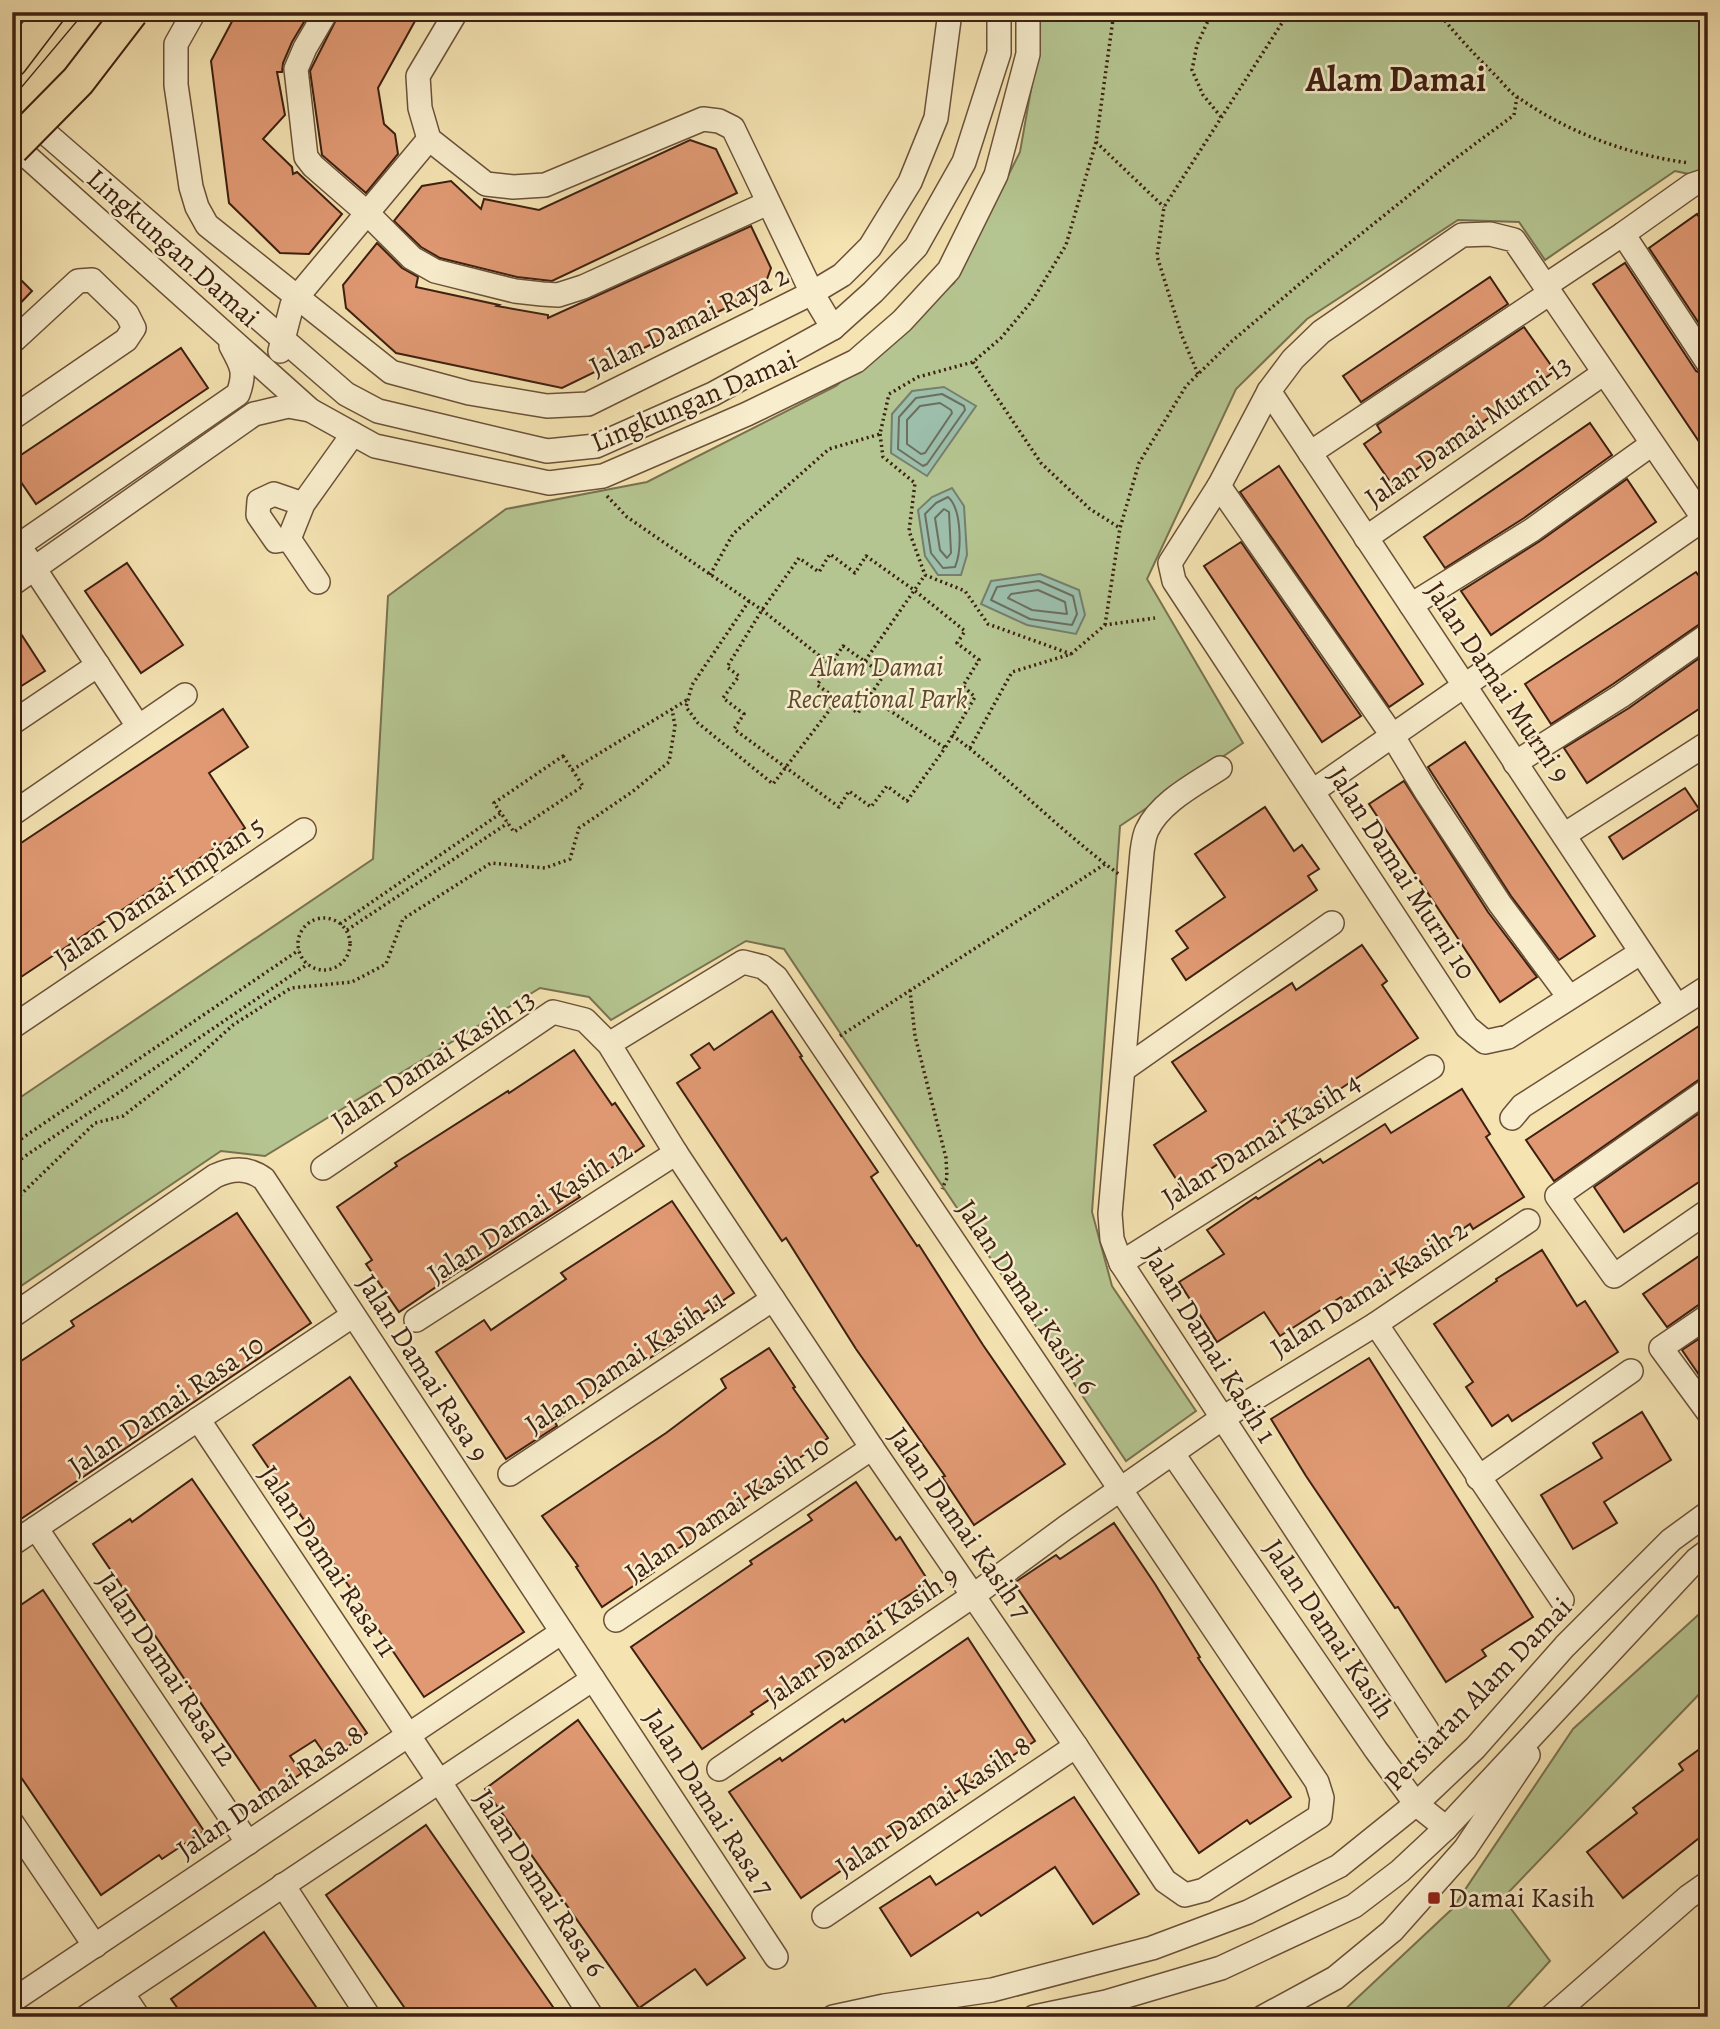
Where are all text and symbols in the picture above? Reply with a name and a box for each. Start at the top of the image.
district label: Alam Damai [1305,55,1486,103]
street label: Lingkungan Damai [78,160,268,336]
street label: Jalan Damai Raya 2 [583,256,795,386]
street label: Lingkungan Damai [585,340,803,462]
street label: Jalan Damai Murni 13 [1357,346,1579,516]
street label: Jalan Damai Murni 9 [1416,574,1580,790]
park label: Alam Damai Recreational Park [786,648,968,718]
street label: Jalan Damai Murni 10 [1319,759,1485,987]
street label: Jalan Damai Impian 5 [46,807,272,977]
street label: Jalan Damai Kasih 13 [324,980,542,1140]
street label: Jalan Damai Kasih 4 [1155,1064,1367,1216]
street label: Jalan Damai Kasih 12 [420,1131,640,1293]
street label: Jalan Damai Kasih 6 [948,1192,1106,1402]
street label: Jalan Damai Kasih 2 [1263,1211,1475,1367]
street label: Jalan Damai Kasih 1 [1134,1240,1286,1450]
street label: Jalan Damai Rasa 9 [348,1267,498,1469]
street label: Jalan Damai Kasih 11 [517,1281,733,1443]
street label: Jalan Damai Rasa 10 [61,1325,271,1485]
street label: Jalan Damai Kasih 7 [880,1419,1041,1627]
street label: Jalan Damai Kasih 10 [617,1426,837,1592]
street label: Jalan Damai Rasa 11 [250,1458,406,1664]
street label: Jalan Damai Kasih [1255,1532,1403,1726]
street label: Jalan Damai Kasih 9 [756,1557,966,1715]
street label: Jalan Damai Rasa 12 [88,1564,246,1774]
street label: Persiaran Alam Damai [1376,1589,1580,1799]
street label: Jalan Damai Rasa 7 [634,1701,784,1903]
street label: Jalan Damai Rasa 8 [169,1715,371,1869]
street label: Jalan Damai Kasih 8 [828,1726,1038,1886]
street label: Jalan Damai Rasa 6 [465,1782,615,1984]
place label: Damai Kasih [1448,1879,1595,1917]
marker: Damai Kasih [1426,1890,1442,1906]

